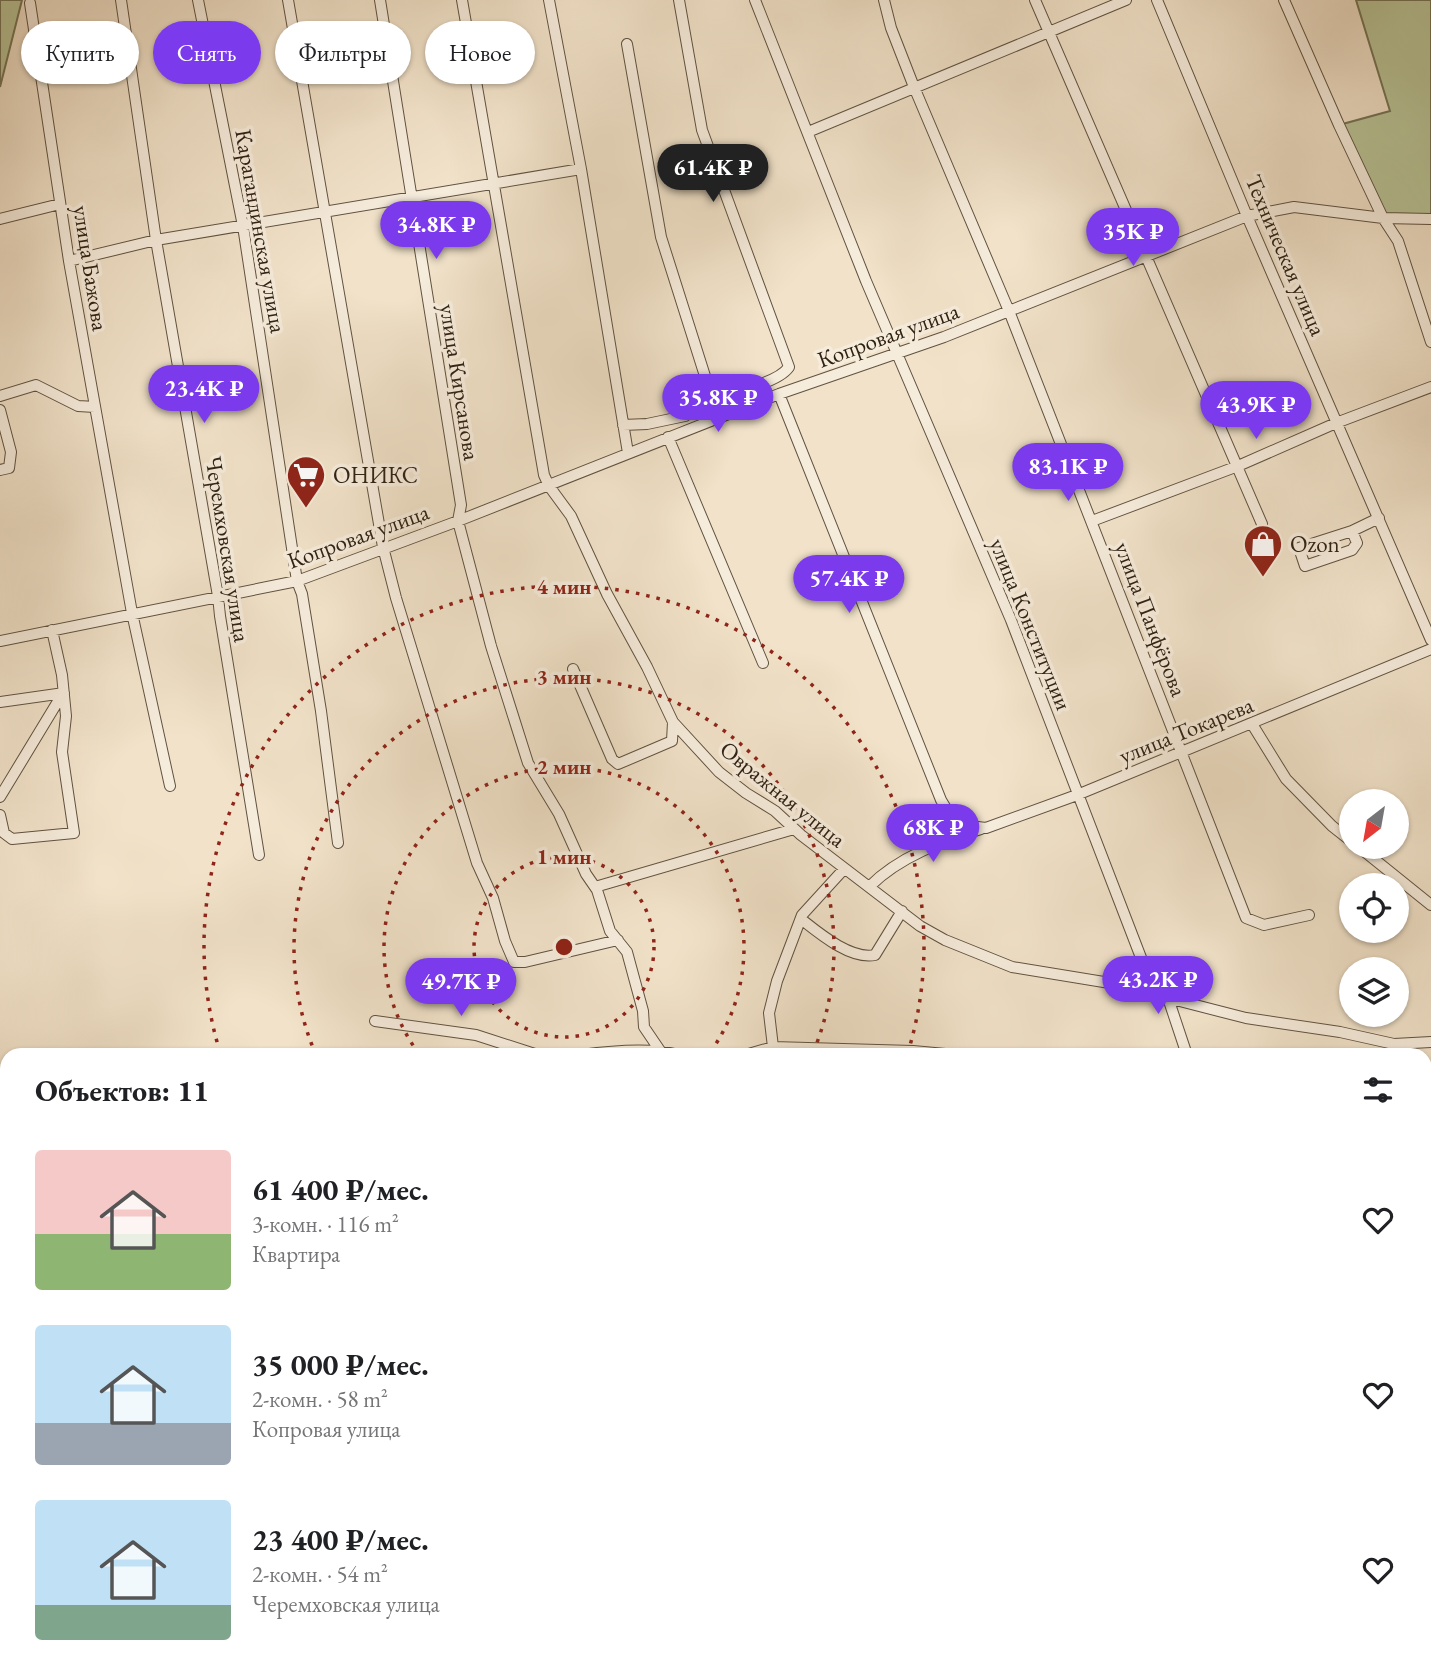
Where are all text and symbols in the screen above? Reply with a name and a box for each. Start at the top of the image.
chip: Купить [21,21,139,84]
chip: Снять [153,21,261,84]
chip: Фильтры [275,21,411,84]
chip: Новое [425,21,535,84]
street label: Карагандинская улица [228,127,294,336]
pin: 61.4K ₽ [648,144,778,204]
text: 61.4K ₽ [673,152,753,182]
street label: Техническая улица [1239,170,1334,341]
pin: 34.8K ₽ [371,202,501,261]
street label: улица Бажова [66,203,116,334]
pin: 35K ₽ [1084,208,1182,268]
text: 34.8K ₽ [396,209,476,239]
text: 35K ₽ [1102,216,1164,246]
street label: Копровая улица [813,295,964,374]
street label: улица Кирсанова [433,302,487,463]
pin: 23.4K ₽ [139,366,269,425]
text: 23.4K ₽ [164,373,244,403]
pin: 35.8K ₽ [653,374,783,434]
text: 35.8K ₽ [678,382,758,412]
pin: 43.9K ₽ [1191,382,1321,441]
text: 43.9K ₽ [1216,389,1296,419]
pin: 83.1K ₽ [1003,444,1133,503]
text: 83.1K ₽ [1028,451,1108,481]
street label: Черемховская улица [199,454,258,645]
supermarket icon: ОНИКС [285,454,327,509]
place label: ОНИКС [333,460,418,490]
street label: Копровая улица [283,496,434,575]
shop icon: Ozon [1242,523,1284,578]
place label: Ozon [1290,529,1340,559]
street label: улица Конституции [983,534,1079,714]
street label: улица Панфёрова [1108,537,1195,701]
pin: 57.4K ₽ [784,556,914,615]
text: 57.4K ₽ [809,563,889,593]
text: 4 мин [537,573,591,600]
text: 3 мин [537,663,591,690]
street label: улица Токарева [1114,689,1258,771]
street label: Овражная улица [714,734,853,854]
text: 2 мин [537,753,591,780]
north arrow [1339,789,1409,859]
map controls [1339,789,1409,1027]
pin: 68K ₽ [884,804,982,864]
text: 68K ₽ [902,812,964,842]
text: 1 мин [537,843,591,870]
button: locate [1339,873,1409,943]
centre of rings [552,935,576,959]
pin: 43.2K ₽ [1093,956,1223,1016]
button: layers [1339,957,1409,1027]
pin: 49.7K ₽ [396,958,526,1018]
text: 43.2K ₽ [1118,964,1198,994]
text: 49.7K ₽ [421,966,501,996]
text: Объектов: 11 [35,1071,209,1110]
icon: filters [1359,1071,1397,1109]
text: 61 400 ₽/мес. [252,1170,429,1209]
icon: home [91,1178,175,1262]
icon: heart [1359,1201,1397,1239]
text: 3-комн. · 116 m² [252,1209,399,1239]
text: Квартира [252,1239,340,1269]
text: 35 000 ₽/мес. [252,1345,429,1384]
icon: home [91,1353,175,1437]
icon: heart [1359,1376,1397,1414]
text: 2-комн. · 58 m² [252,1384,388,1414]
text: Копровая улица [252,1414,401,1444]
text: 23 400 ₽/мес. [252,1520,429,1559]
icon: home [91,1528,175,1612]
icon: heart [1359,1551,1397,1589]
text: 2-комн. · 54 m² [252,1559,388,1589]
text: Черемховская улица [252,1589,440,1619]

